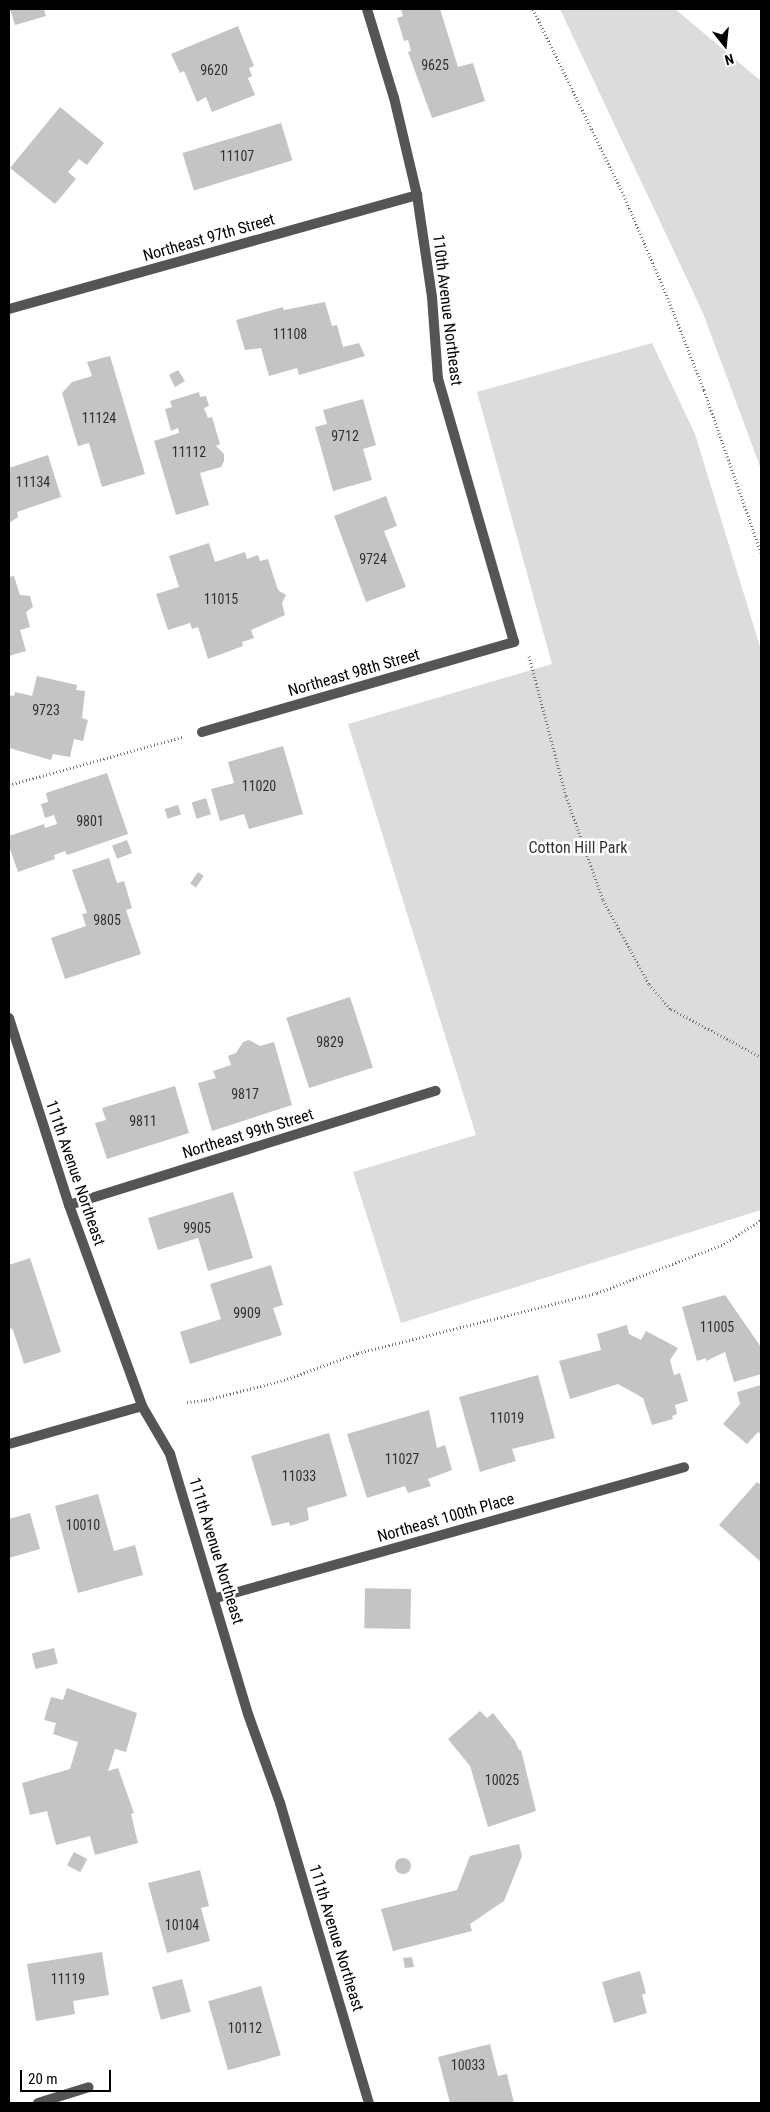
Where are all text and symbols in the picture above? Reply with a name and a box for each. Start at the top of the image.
north arrow [700,20,750,70]
text: N [723,51,735,68]
house number: 9625 [421,57,449,73]
house number: 9620 [200,62,228,78]
house number: 11107 [220,148,254,164]
street label: Northeast 97th Street [141,210,277,266]
street label: 110th Avenue Northeast [428,233,466,387]
house number: 11108 [273,326,307,342]
house number: 11124 [82,410,116,426]
house number: 9712 [331,428,359,444]
house number: 11112 [172,444,206,460]
house number: 11134 [16,474,50,490]
house number: 9724 [359,551,387,567]
house number: 11015 [204,591,238,607]
street label: Northeast 98th Street [286,645,422,701]
house number: 9723 [32,702,60,718]
house number: 11020 [242,778,276,794]
house number: 9801 [76,813,104,829]
park label: Cotton Hill Park [528,838,628,858]
house number: 9805 [93,912,121,928]
house number: 9829 [316,1034,344,1050]
house number: 9817 [231,1086,259,1102]
street label: 111th Avenue Northeast [41,1098,109,1248]
street label: Northeast 99th Street [180,1105,316,1163]
house number: 9811 [129,1113,157,1129]
house number: 9905 [183,1220,211,1236]
house number: 9909 [233,1305,261,1321]
house number: 11005 [700,1319,734,1335]
house number: 11019 [490,1410,524,1426]
house number: 11027 [385,1451,419,1467]
house number: 11033 [282,1468,316,1484]
street label: 111th Avenue Northeast [185,1475,247,1627]
street label: Northeast 100th Place [375,1489,517,1547]
house number: 10010 [66,1517,100,1533]
house number: 10025 [485,1772,519,1788]
street label: 111th Avenue Northeast [305,1862,367,2014]
house number: 10104 [165,1917,199,1933]
house number: 11119 [51,1971,85,1987]
house number: 10112 [228,2020,262,2036]
house number: 10033 [451,2057,485,2073]
scale bar [22,2060,114,2092]
text: 20 m [28,2070,58,2088]

